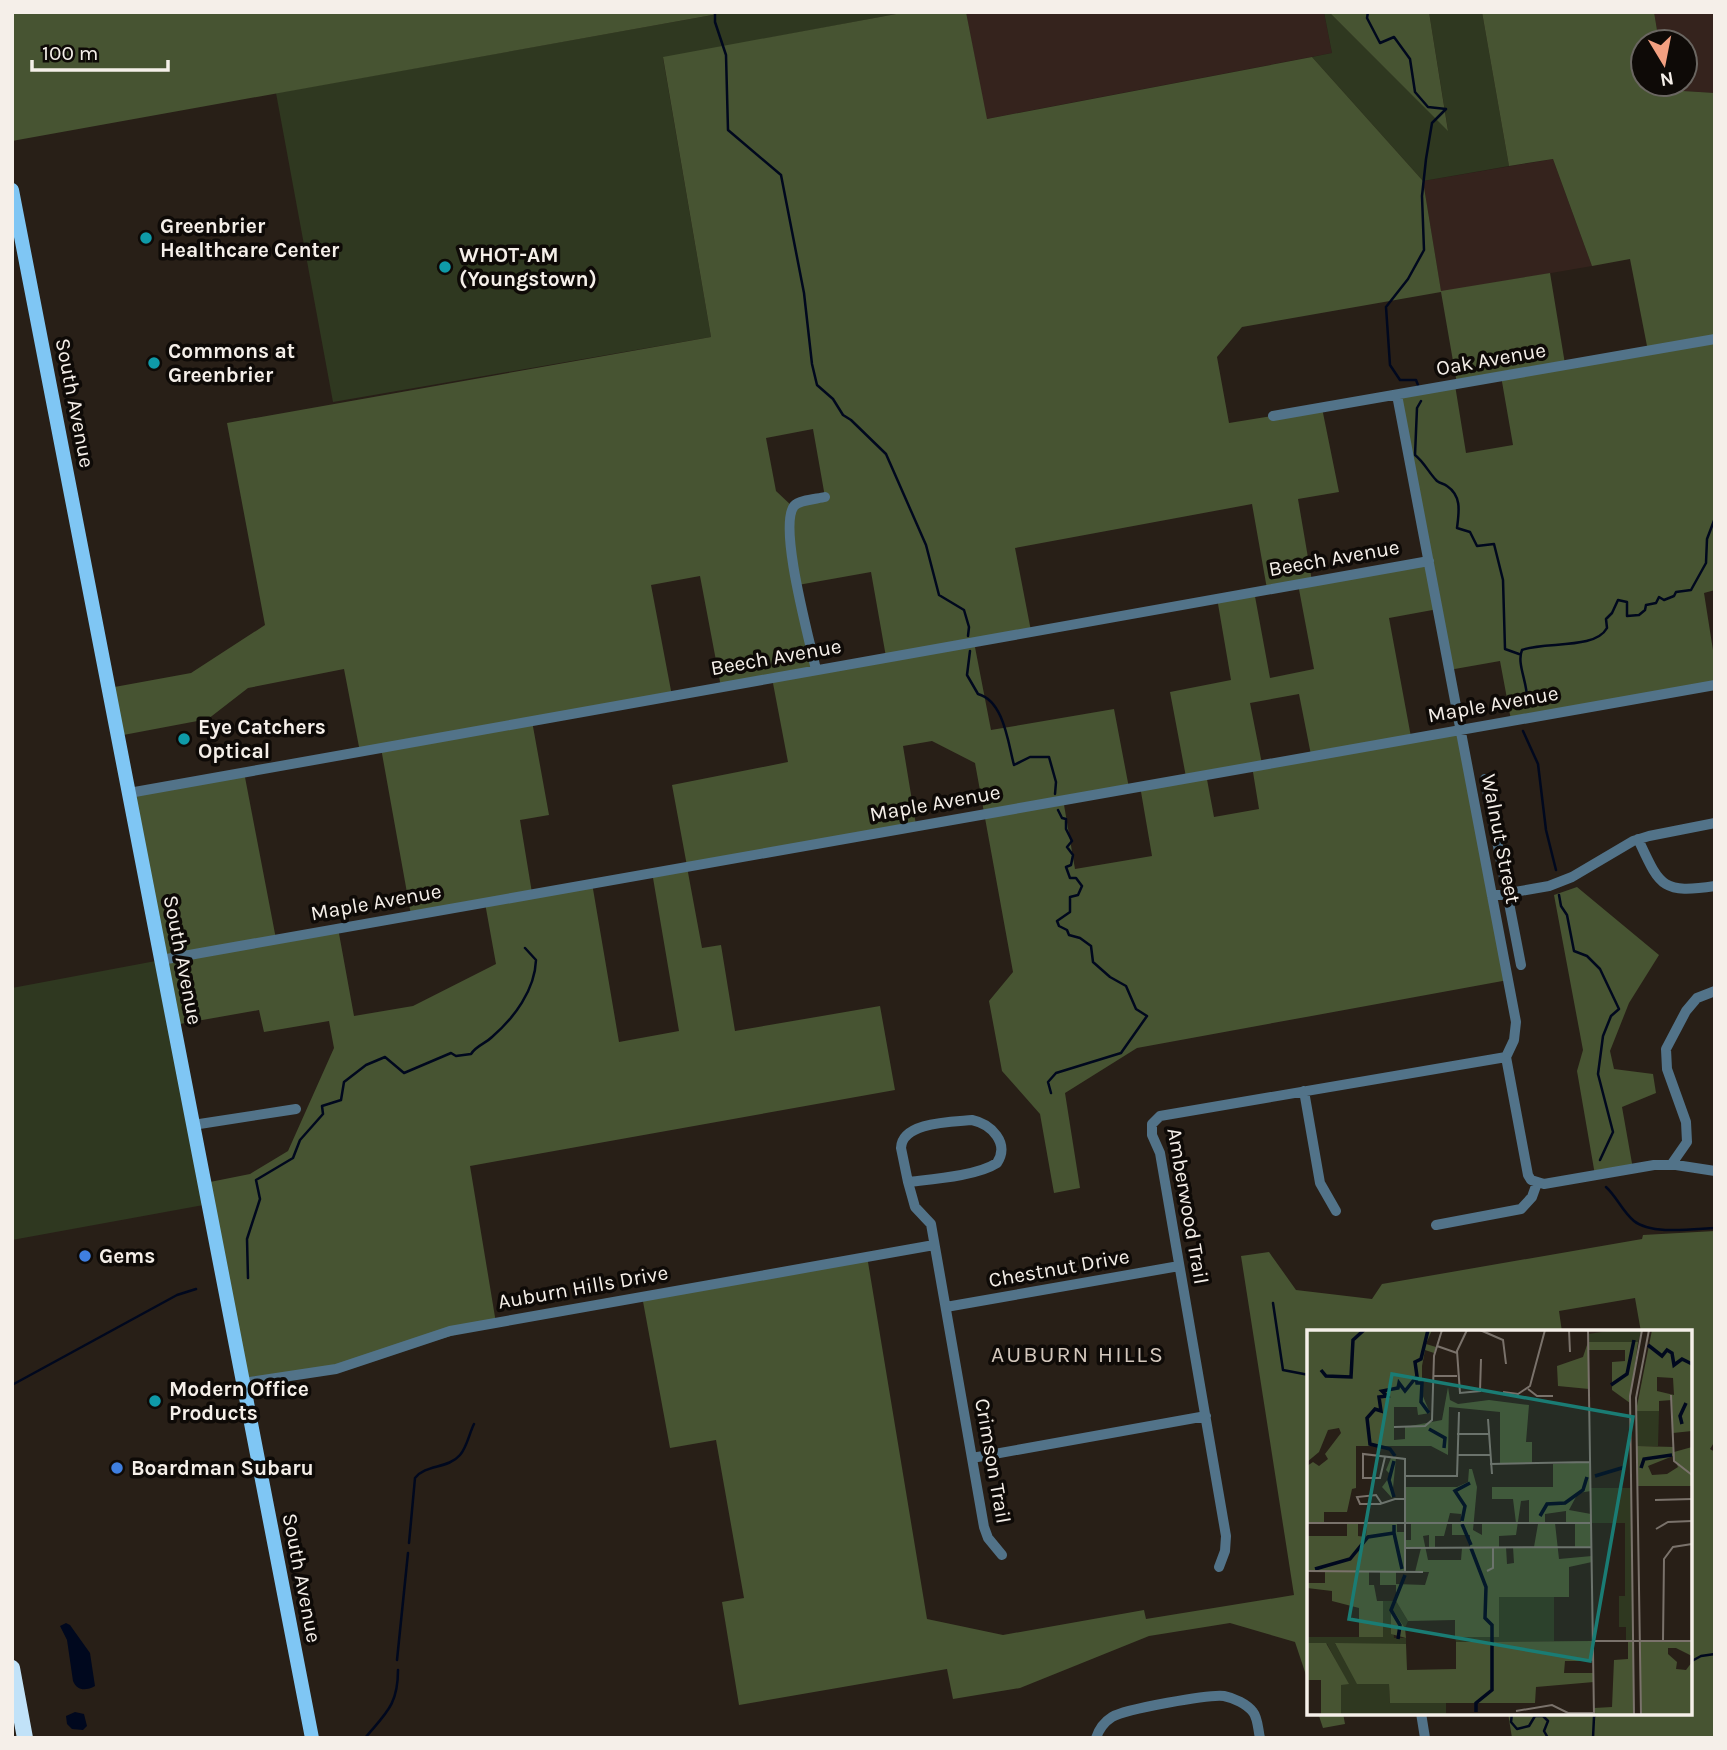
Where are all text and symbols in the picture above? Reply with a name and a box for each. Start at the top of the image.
scale bar [32,28,168,72]
north arrow [1629,28,1699,98]
text: 100 m [42,41,99,65]
text: N [1658,67,1675,91]
place label: Greenbrier Healthcare Center [160,214,340,262]
marker: Greenbrier Healthcare Center [138,230,154,246]
place label: WHOT-AM (Youngstown) [459,243,597,291]
marker: WHOT-AM (Youngstown) [437,259,453,275]
street label: South Avenue [51,336,99,470]
street label: Oak Avenue [1434,338,1548,380]
place label: Commons at Greenbrier [168,339,295,387]
marker: Commons at Greenbrier [146,355,162,371]
street label: Beech Avenue [1267,535,1401,581]
street label: Beech Avenue [709,634,843,680]
street label: Maple Avenue [1426,681,1560,727]
place label: Eye Catchers Optical [198,715,326,763]
marker: Eye Catchers Optical [176,731,192,747]
street label: Walnut Street [1477,772,1525,906]
street label: Maple Avenue [868,780,1002,826]
street label: Maple Avenue [309,879,443,925]
street label: South Avenue [159,893,207,1027]
street label: Amberwood Trail [1162,1126,1214,1286]
place label: Gems [99,1244,155,1268]
street label: Chestnut Drive [987,1244,1131,1292]
marker: Gems [77,1248,93,1264]
street label: Auburn Hills Drive [496,1260,670,1314]
inset map [1307,1330,1692,1715]
district label: AUBURN HILLS [991,1341,1165,1368]
place label: Modern Office Products [169,1377,309,1425]
marker: Modern Office Products [147,1393,163,1409]
street label: Crimson Trail [970,1396,1016,1526]
place label: Boardman Subaru [131,1456,314,1480]
marker: Boardman Subaru [109,1460,125,1476]
street label: South Avenue [278,1511,326,1645]

